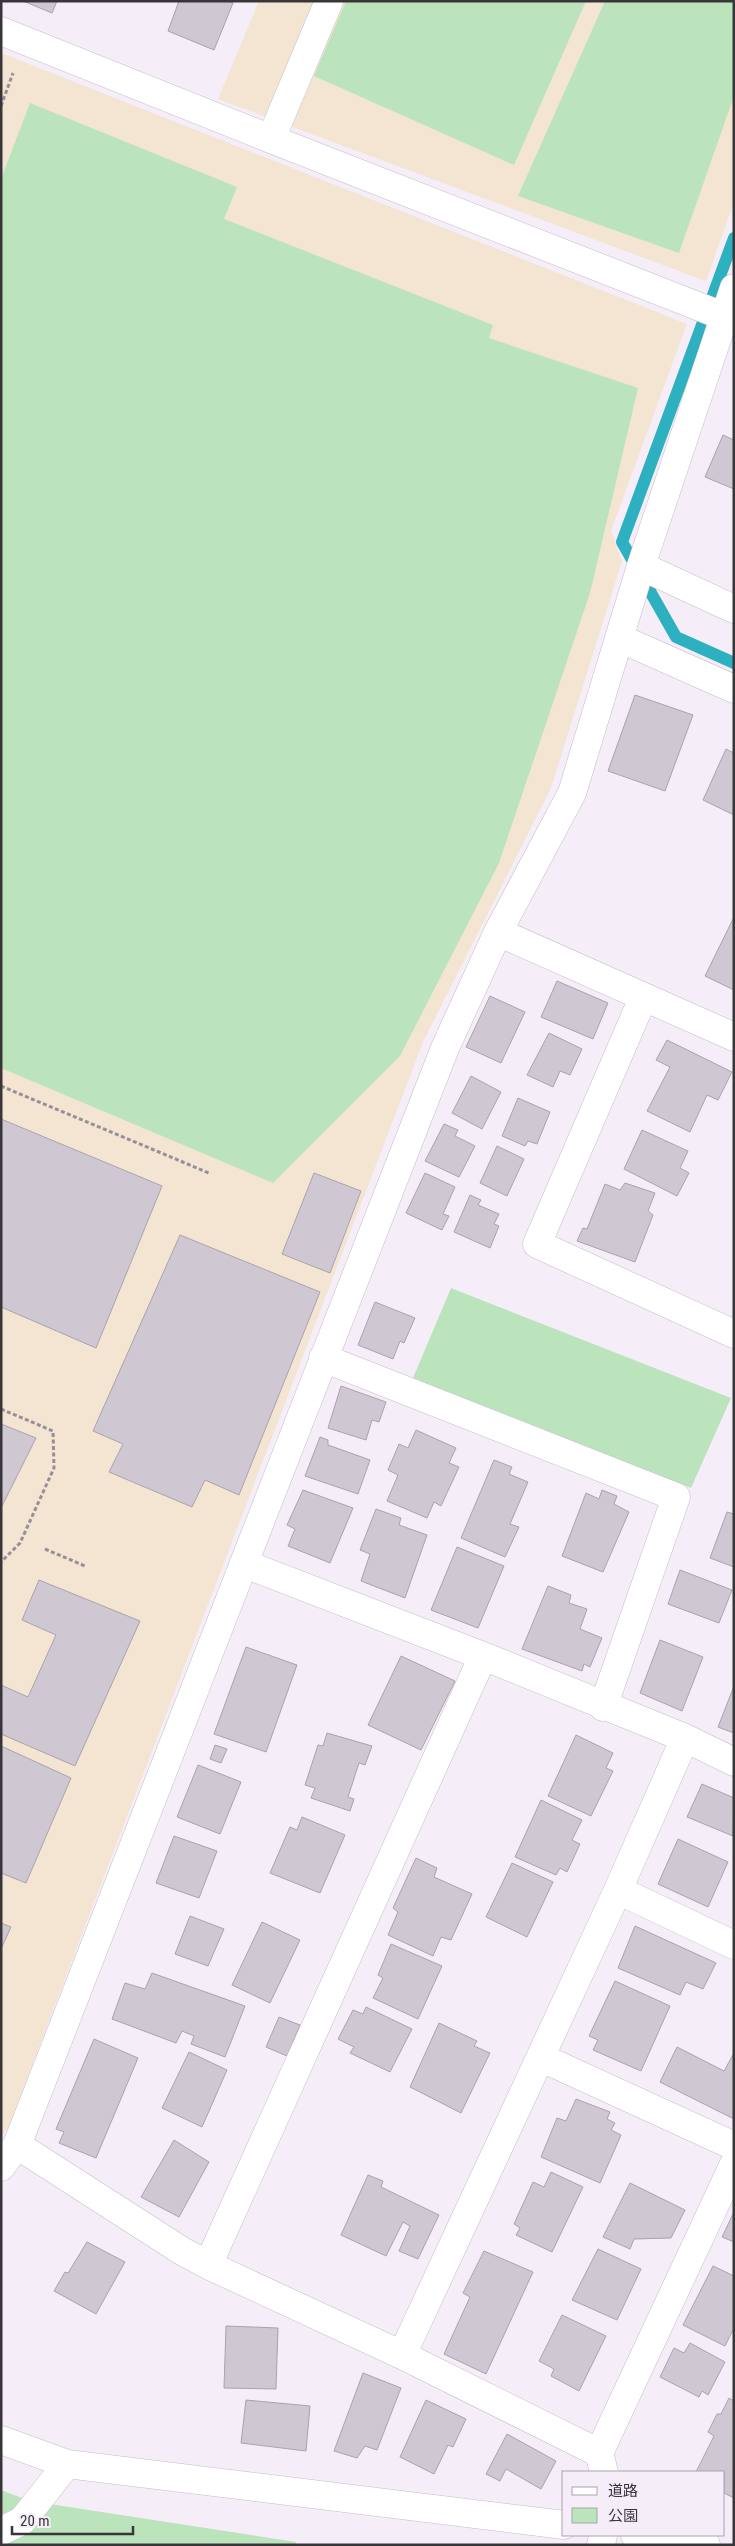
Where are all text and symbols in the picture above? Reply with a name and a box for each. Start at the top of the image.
legend [562,2471,725,2536]
text: 道路 [608,2482,638,2500]
scale bar [12,2504,134,2536]
text: 公園 [608,2507,638,2525]
text: 20 m [20,2512,50,2530]

